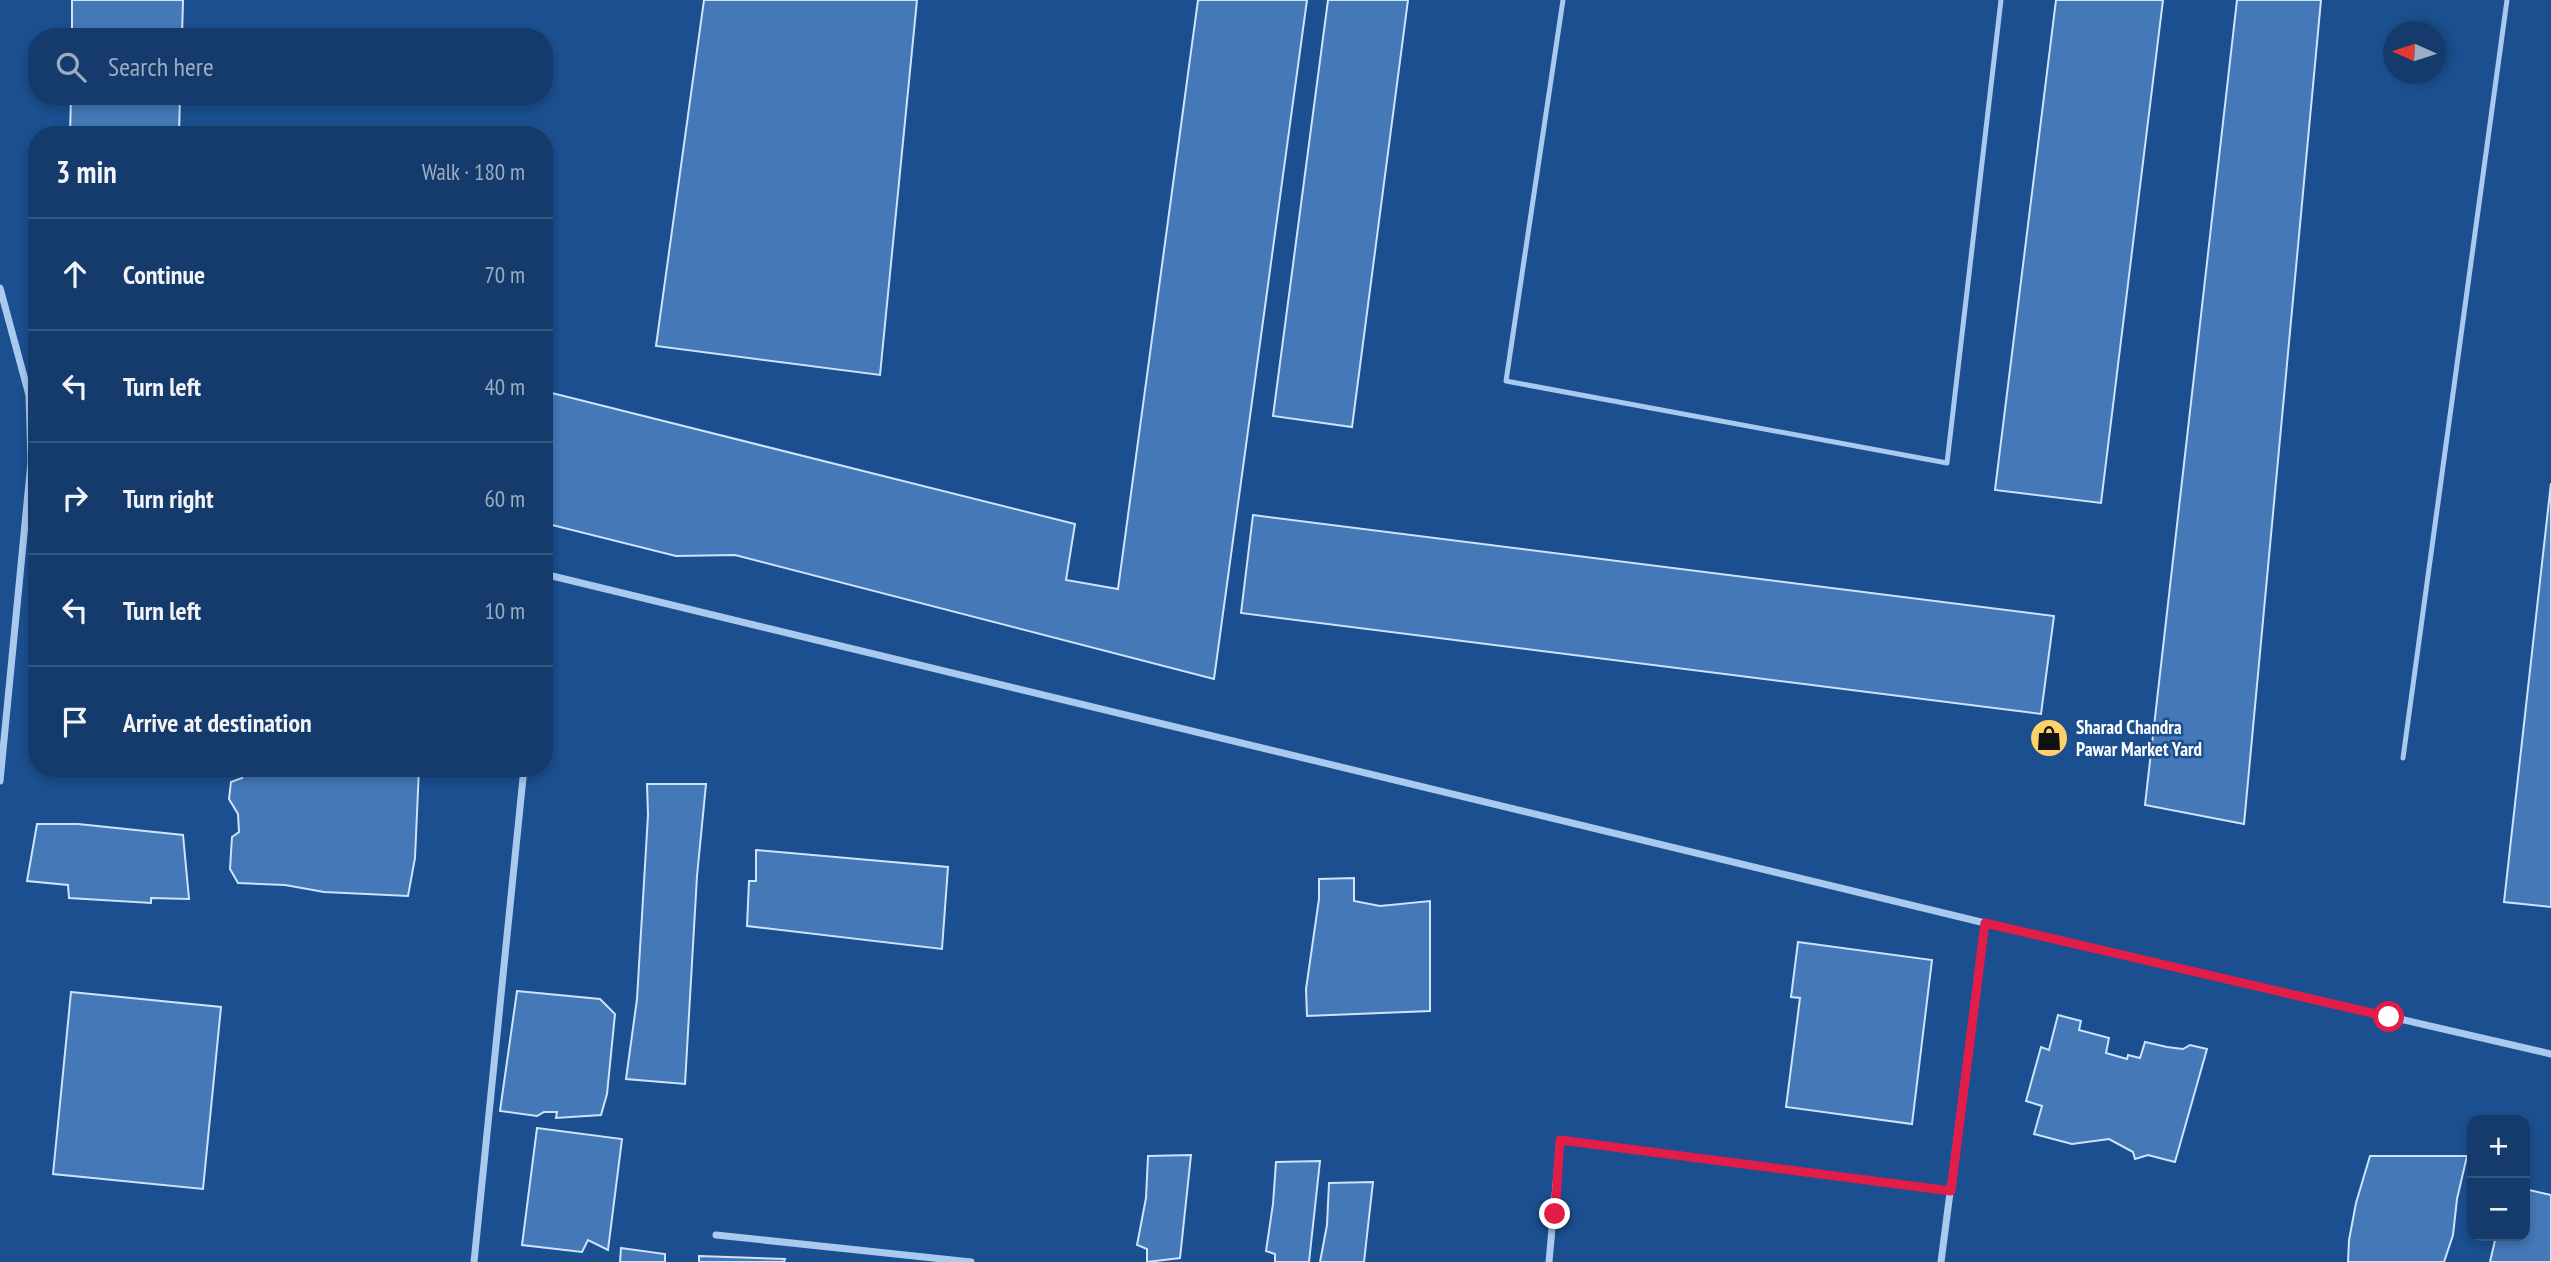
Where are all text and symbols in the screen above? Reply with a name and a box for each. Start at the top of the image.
north arrow [2383,21,2446,84]
search box [28,28,553,105]
icon: search [52,48,90,86]
text: Search here [108,50,214,83]
text: 3 min [56,152,117,191]
text: Walk · 180 m [422,157,525,186]
icon: ahead [56,255,94,293]
text: Continue [123,258,205,291]
text: 70 m [484,260,525,289]
icon: left [56,367,94,405]
text: Turn left [123,370,201,403]
text: 40 m [484,372,525,401]
icon: right [56,479,94,517]
text: Turn right [123,482,214,515]
text: 60 m [484,484,525,513]
icon: left [56,591,94,629]
text: Turn left [123,594,201,627]
text: 10 m [484,596,525,625]
icon: arrive [56,703,94,741]
text: Arrive at destination [123,706,312,739]
place label: Sharad Chandra Pawar Market Yard [2076,715,2202,761]
shop icon: Sharad Chandra Pawar Market Yard [2028,717,2070,759]
route start [2373,1001,2404,1032]
map controls [2467,1115,2530,1241]
button: + [2467,1115,2530,1178]
button: − [2467,1178,2530,1241]
route end [1539,1198,1570,1229]

